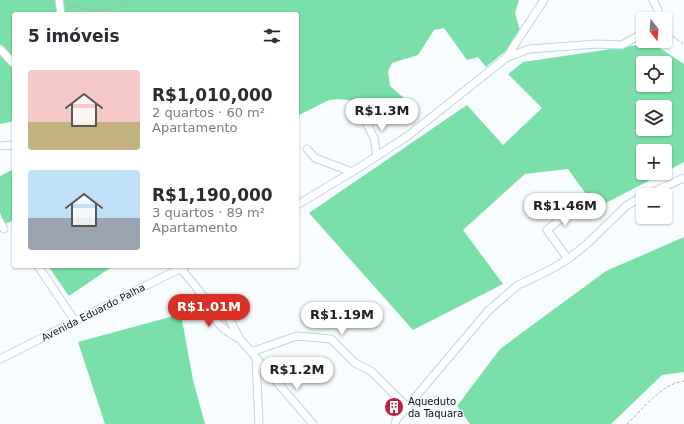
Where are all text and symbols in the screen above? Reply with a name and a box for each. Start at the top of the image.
north arrow [636,12,672,48]
map controls [636,12,672,224]
icon: filters [261,25,283,47]
text: 5 imóveis [28,26,120,46]
button: locate [636,56,672,92]
text: R$1,010,000 [152,85,273,105]
icon: home [60,86,108,134]
pin: R$1.3M [349,98,415,132]
button: layers [636,100,672,136]
text: R$1.3M [354,103,410,118]
text: 2 quartos · 60 m² [152,105,265,120]
text: Apartamento [152,120,237,135]
button: + [636,144,672,180]
text: R$1,190,000 [152,185,273,205]
icon: home [60,186,108,234]
button: − [636,188,672,224]
pin: R$1.46M [528,193,602,227]
text: R$1.46M [533,198,597,213]
text: 3 quartos · 89 m² [152,205,265,220]
text: Apartamento [152,220,237,235]
street label: Avenida Eduardo Palha [40,281,147,343]
pin: R$1.01M [172,294,246,328]
text: R$1.01M [177,299,241,314]
pin: R$1.19M [305,302,379,336]
text: R$1.19M [310,307,374,322]
pin: R$1.2M [264,357,330,391]
text: R$1.2M [269,362,325,377]
building icon: Aqueduto da Taquara [383,396,405,418]
place label: Aqueduto da Taquara [408,396,463,419]

